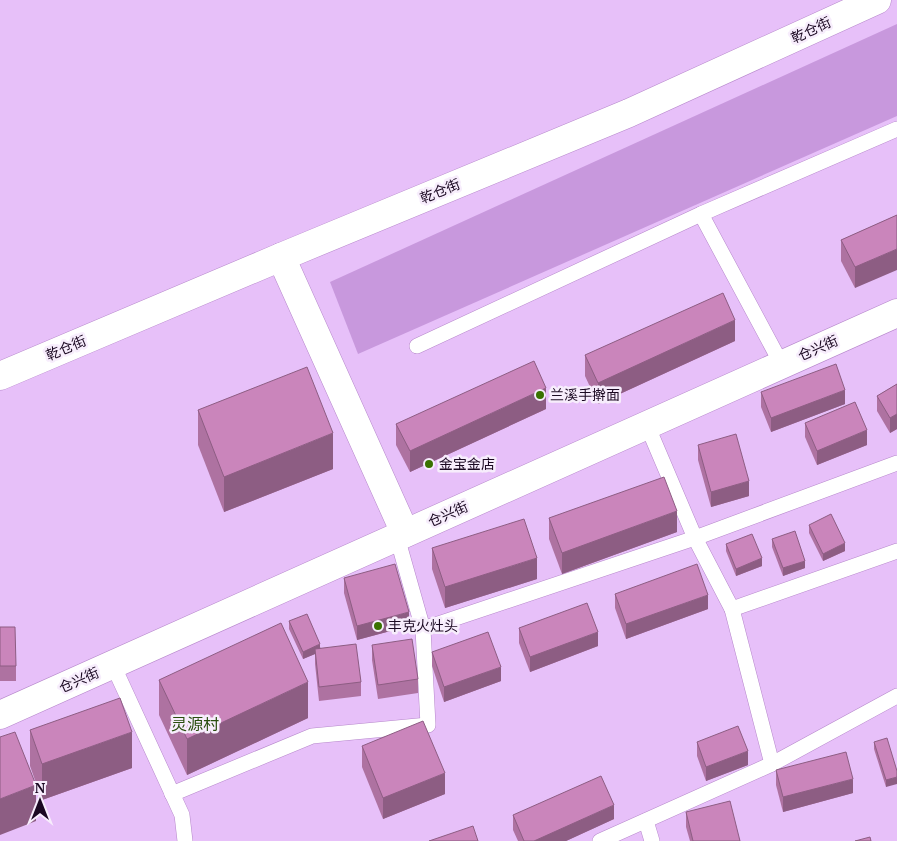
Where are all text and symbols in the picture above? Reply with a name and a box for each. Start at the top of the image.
street label: 乾仓街 [788,12,834,47]
street label: 乾仓街 [417,174,463,207]
street label: 仓兴街 [795,330,841,365]
street label: 乾仓街 [43,331,89,364]
place label: 兰溪手擀面 [550,385,620,404]
marker: 兰溪手擀面 [534,389,546,401]
place label: 金宝金店 [439,454,495,473]
marker: 金宝金店 [423,458,435,470]
street label: 仓兴街 [425,496,471,531]
place label: 丰克火灶头 [388,616,458,635]
marker: 丰克火灶头 [372,620,384,632]
street label: 仓兴街 [56,662,102,697]
district label: 灵源村 [171,713,219,735]
north arrow [15,776,65,826]
text: N [35,778,46,797]

